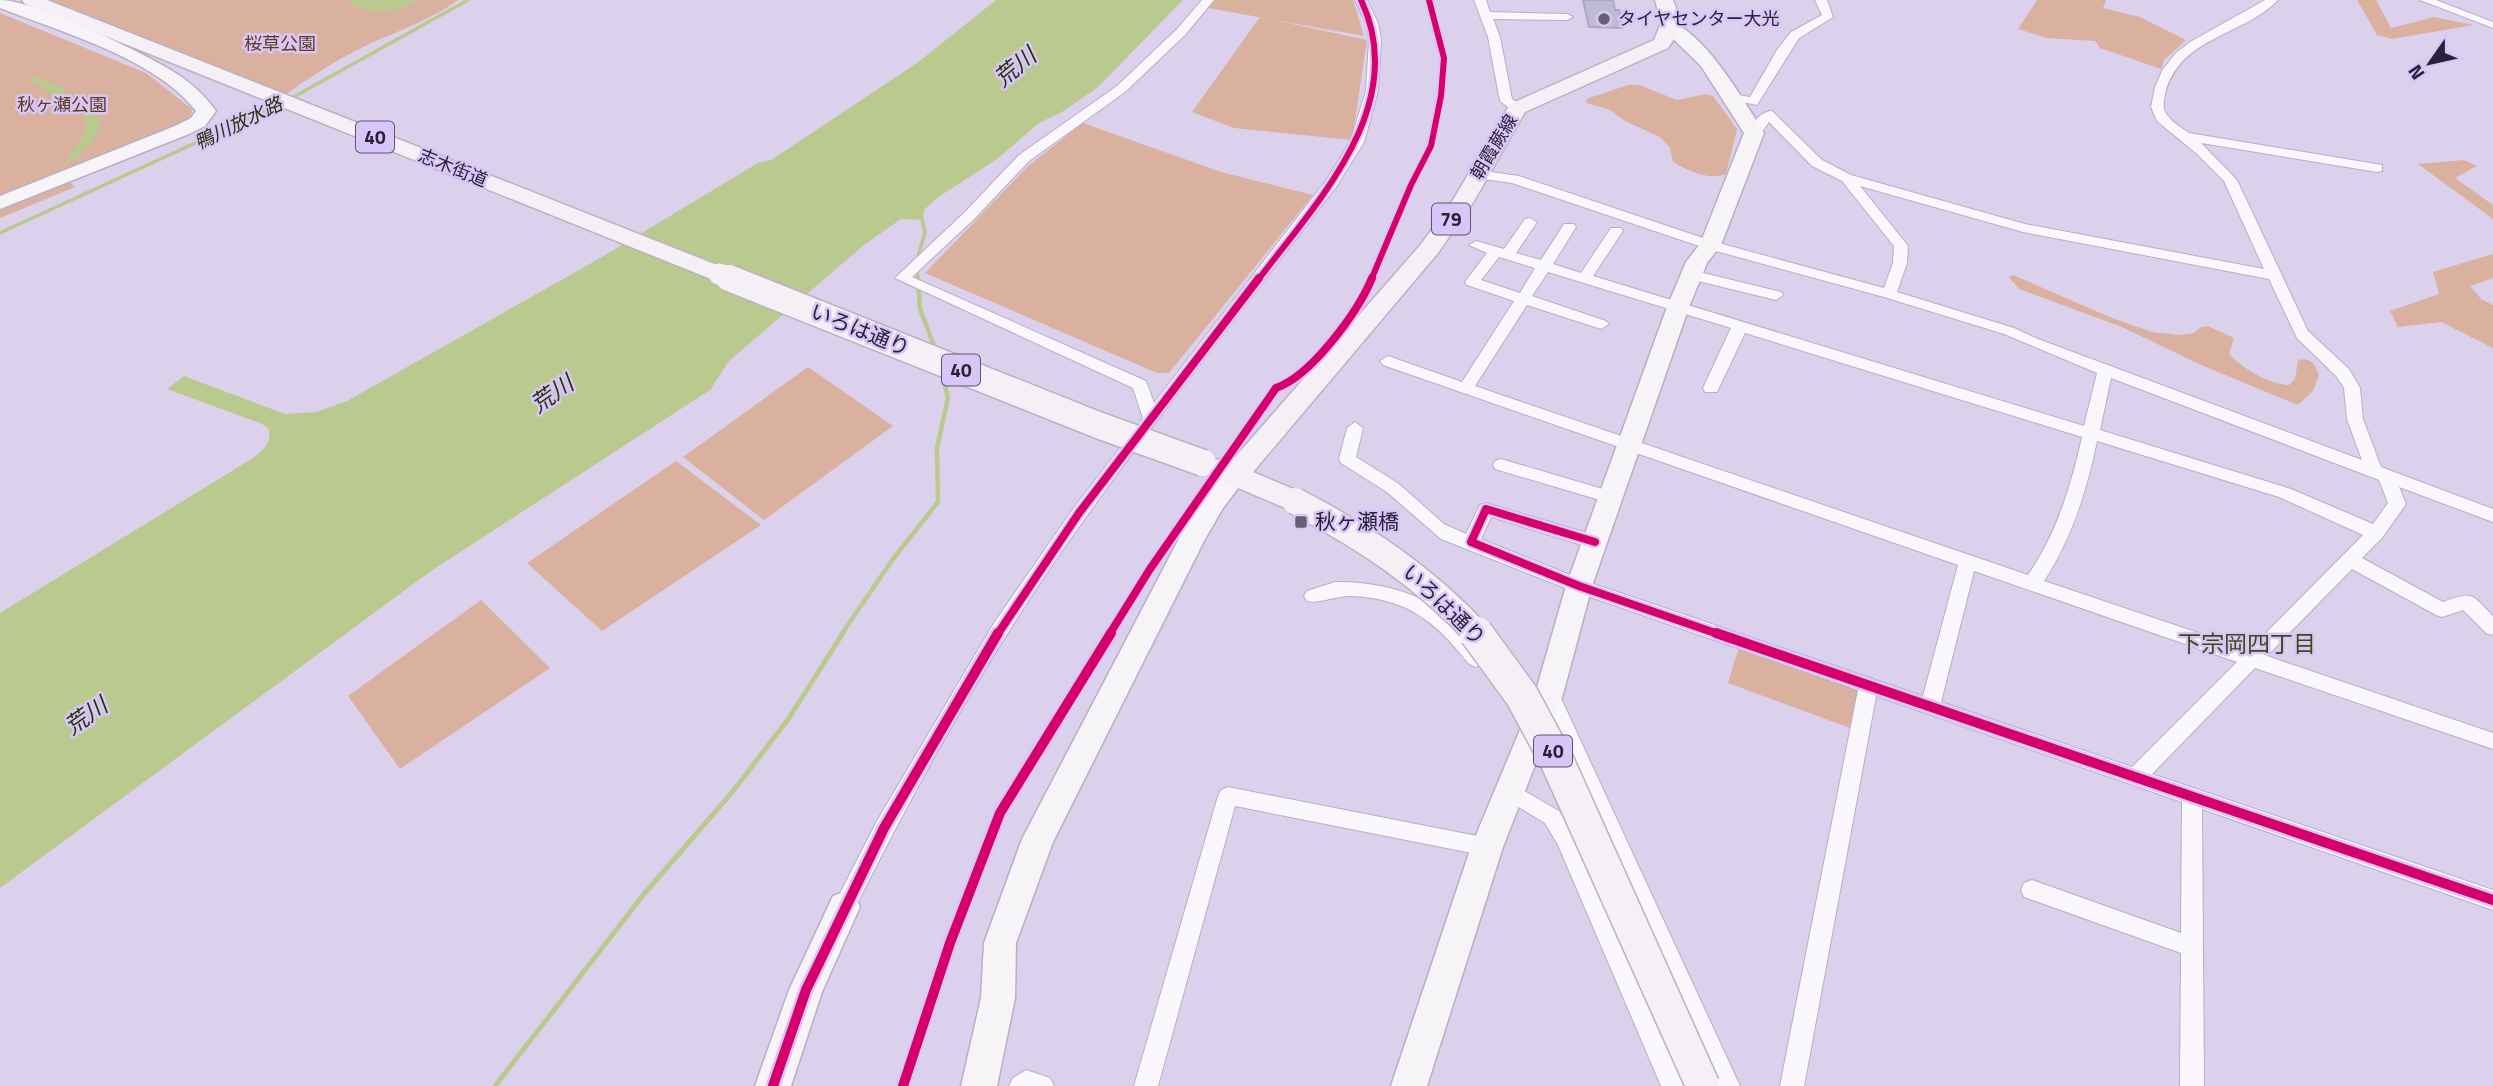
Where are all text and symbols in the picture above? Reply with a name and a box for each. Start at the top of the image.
place label: タイヤセンター大光 [1618,5,1779,32]
marker: タイヤセンター大光 [1596,11,1612,27]
north arrow [2395,28,2465,98]
park label: 桜草公園 [244,30,316,57]
water label: 荒川 [986,36,1046,95]
text: N [2400,59,2431,86]
water label: 鴨川放水路 [189,88,289,156]
park label: 秋ヶ瀬公園 [17,91,107,118]
street label: 朝霞蕨線 [1463,109,1524,185]
road number: 40 [356,122,394,153]
street label: 志木街道 [415,142,492,194]
road number: 79 [1432,204,1470,234]
street label: いろは通り [806,295,915,364]
road number: 40 [942,354,980,386]
water label: 荒川 [523,364,583,421]
place label: 秋ヶ瀬橋 [1315,505,1399,537]
marker: 秋ヶ瀬橋 [1293,514,1309,530]
street label: いろは通り [1396,556,1494,652]
district label: 下宗岡四丁目 [2178,626,2316,661]
water label: 荒川 [57,686,117,743]
road number: 40 [1534,736,1572,766]

